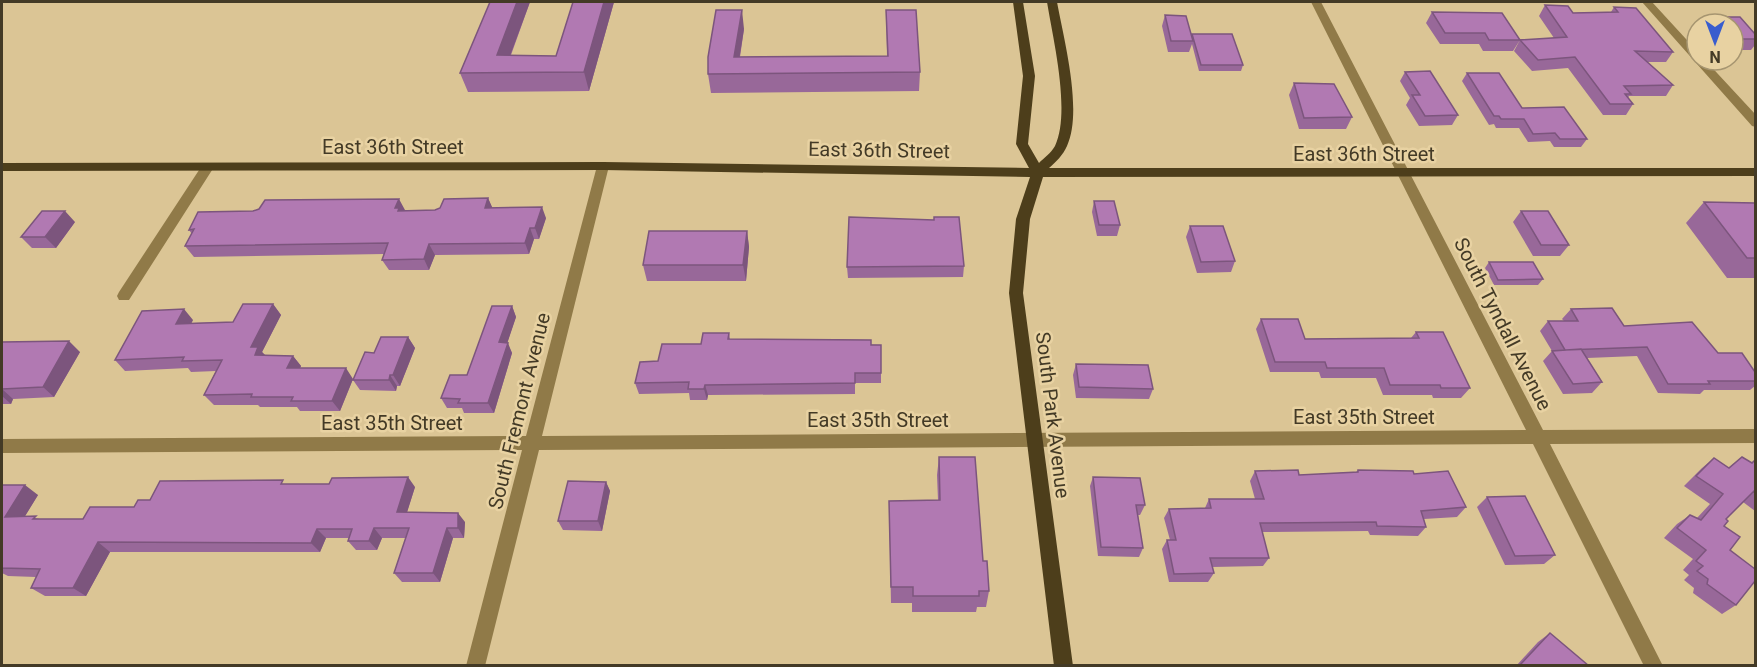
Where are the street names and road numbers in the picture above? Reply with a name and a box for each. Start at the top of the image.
street label: East 36th Street [322,135,464,159]
street label: East 36th Street [808,137,950,163]
street label: East 36th Street [1293,142,1435,166]
street label: South Tyndall Avenue [1449,234,1557,414]
street label: South Fremont Avenue [483,310,555,512]
street label: South Park Avenue [1031,330,1075,500]
street label: East 35th Street [1293,405,1435,429]
street label: East 35th Street [807,408,949,432]
street label: East 35th Street [321,411,463,435]

